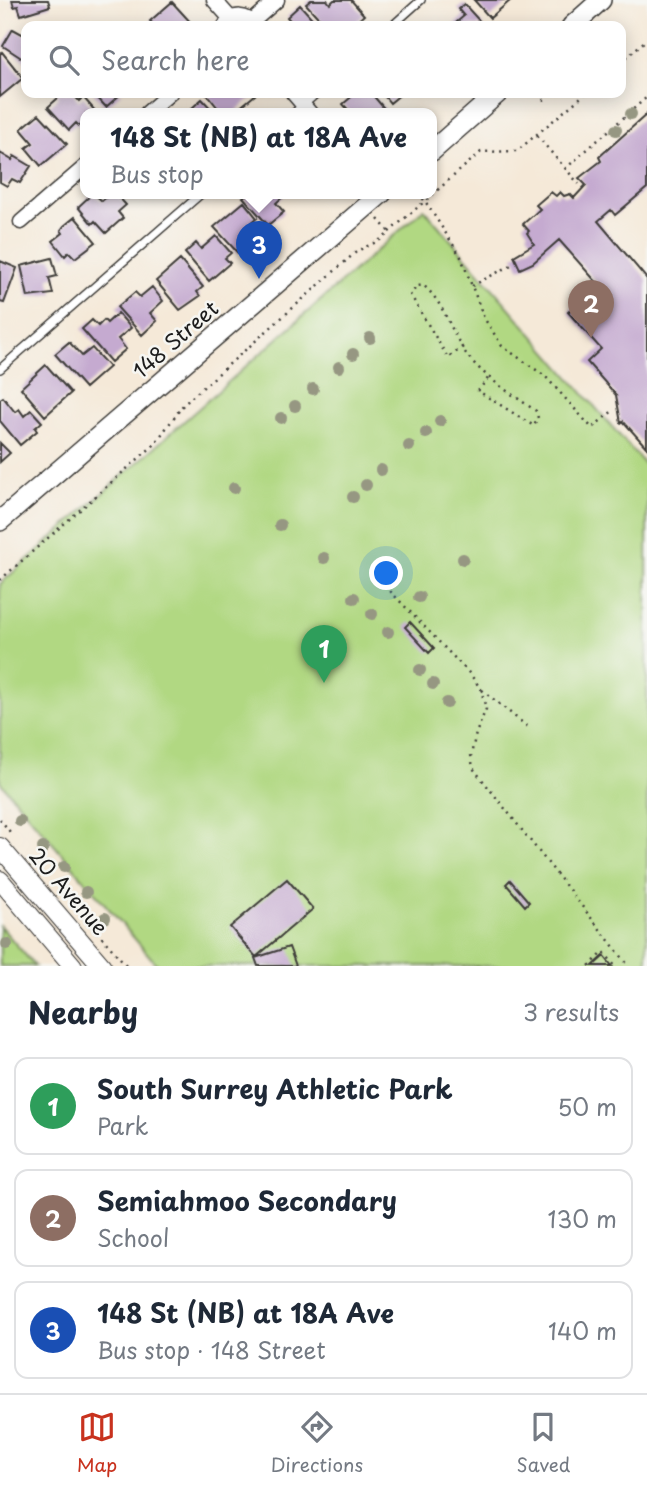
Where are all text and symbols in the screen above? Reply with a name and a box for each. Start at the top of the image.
search box [21,21,626,98]
text: Search here [101,40,250,79]
icon: search [45,41,83,79]
popup [80,108,437,199]
text: 148 St (NB) at 18A Ave [110,117,407,156]
text: Bus stop [110,156,204,191]
pin: 3 [236,221,282,279]
pin: 2 [568,280,614,338]
street label: 148 Street [125,292,225,385]
your location [369,556,403,590]
pin: 1 [301,625,347,683]
street label: 20 Avenue [22,840,117,942]
text: Nearby [28,989,138,1034]
text: 3 results [523,994,619,1029]
text: South Surrey Athletic Park [97,1069,453,1108]
text: 1 [48,1089,59,1124]
text: 50 m [557,1089,617,1124]
text: Park [97,1108,148,1143]
text: Semiahmoo Secondary [97,1181,397,1220]
text: 2 [45,1201,61,1236]
text: 130 m [547,1201,617,1236]
text: School [97,1220,169,1255]
text: 148 St (NB) at 18A Ave [97,1293,394,1332]
text: 3 [45,1313,61,1348]
text: 140 m [548,1313,617,1348]
text: Bus stop · 148 Street [97,1332,326,1367]
tab: Map [77,1408,117,1478]
tab: Directions [271,1408,363,1478]
tab: Saved [516,1408,570,1478]

